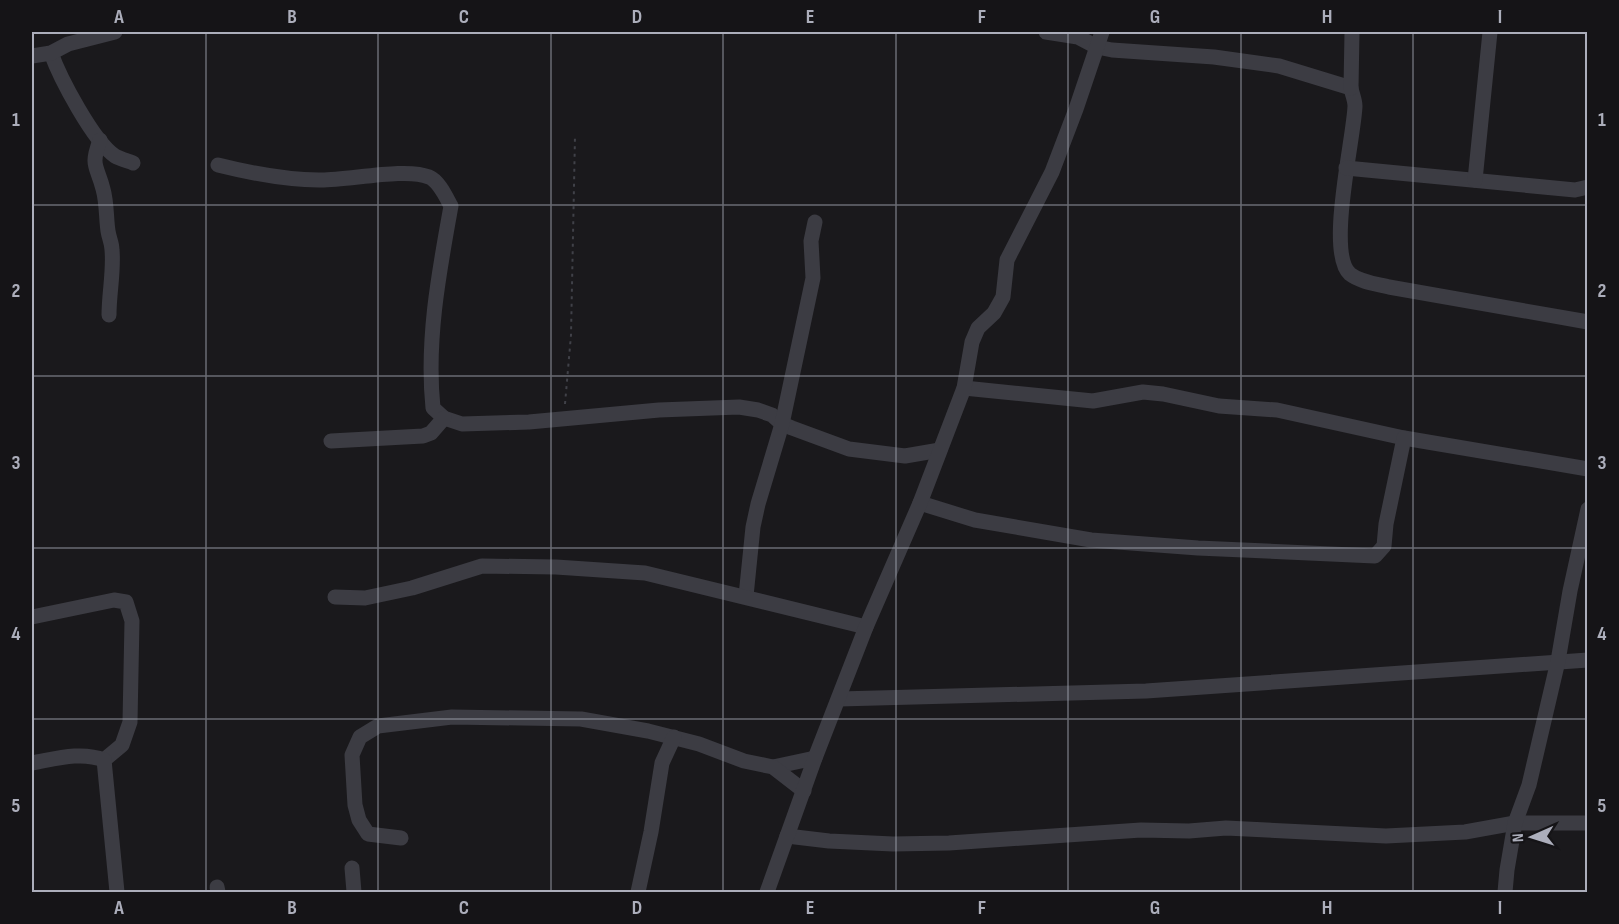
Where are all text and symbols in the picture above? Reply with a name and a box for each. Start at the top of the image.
text: A [113,5,124,29]
text: B [287,5,297,29]
text: C [459,5,469,29]
text: D [632,5,642,29]
text: E [806,5,814,29]
text: F [978,5,986,29]
text: G [1150,5,1160,29]
text: H [1322,5,1332,29]
text: I [1498,5,1502,29]
text: 1 [12,108,20,132]
text: 1 [1598,108,1606,132]
text: 2 [12,279,20,303]
text: 2 [1598,279,1606,303]
text: 3 [12,451,21,475]
text: 3 [1598,451,1607,475]
text: 4 [11,622,21,646]
text: 4 [1597,622,1607,646]
text: 5 [12,794,21,818]
text: 5 [1598,794,1607,818]
north arrow [1502,807,1562,867]
text: N [1509,833,1528,842]
text: A [113,896,124,920]
text: B [287,896,297,920]
text: C [459,896,469,920]
text: D [632,896,642,920]
text: E [806,896,814,920]
text: F [978,896,986,920]
text: G [1150,896,1160,920]
text: H [1322,896,1332,920]
text: I [1498,896,1502,920]

